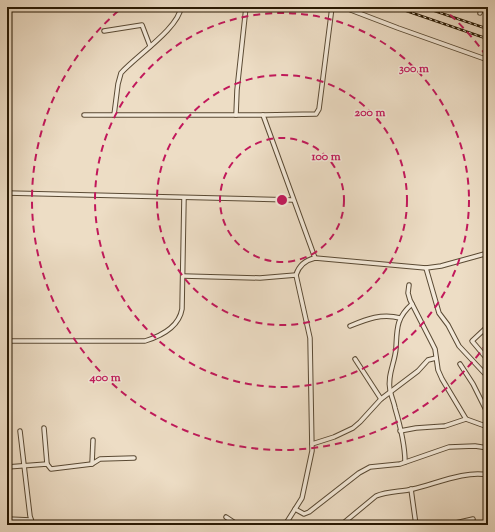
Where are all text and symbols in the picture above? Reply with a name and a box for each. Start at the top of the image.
text: 300 m [399,60,429,78]
text: 200 m [355,104,385,122]
text: 100 m [310,148,341,166]
centre of rings [275,193,289,207]
text: 400 m [88,369,121,387]

